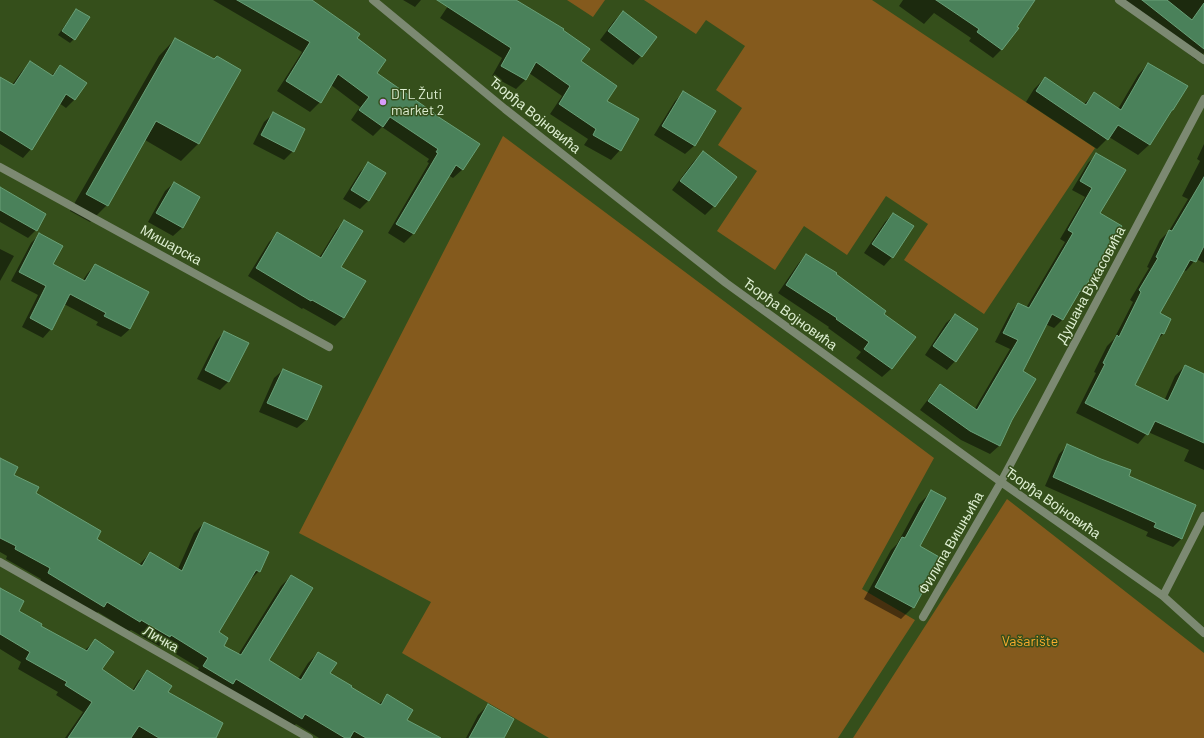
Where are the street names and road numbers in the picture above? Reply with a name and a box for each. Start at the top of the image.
street label: Ђорђа Војновића [486,73,584,157]
street label: Мишарска [137,221,205,269]
street label: Душана Вукасовића [1053,224,1129,346]
street label: Ђорђа Војновића [740,274,840,354]
street label: Ђорђа Војновића [1002,464,1104,542]
street label: Филипа Вишњића [915,489,987,597]
street label: Личка [140,622,182,656]

